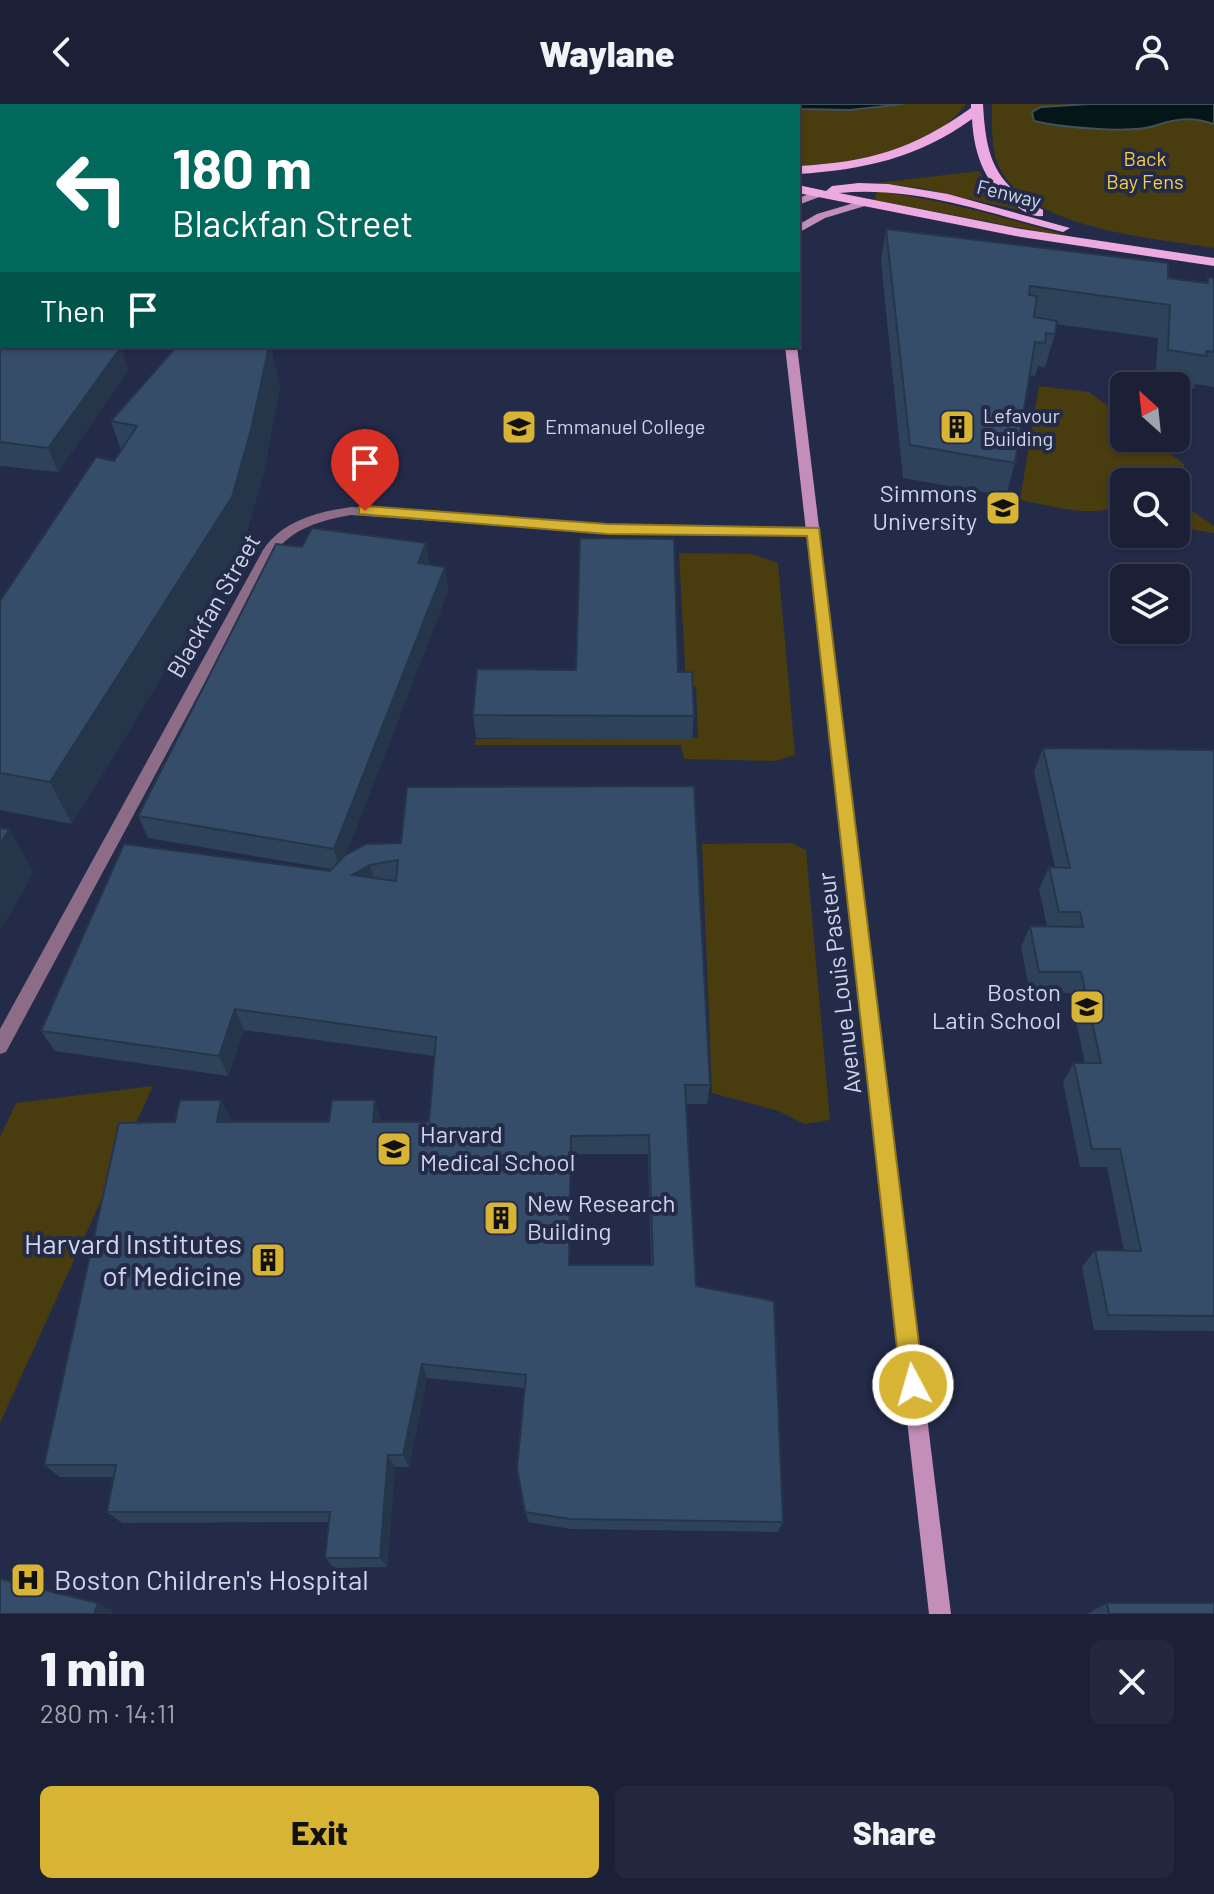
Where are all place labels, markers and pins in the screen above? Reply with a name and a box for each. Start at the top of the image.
place label: Lefavour Building [983,403,1060,450]
school or university icon: Emmanuel College [500,408,538,446]
building icon: Lefavour Building [938,408,976,446]
place label: Emmanuel College [545,414,705,438]
pin [331,429,399,511]
place label: Simmons University [872,478,977,535]
school or university icon: Simmons University [984,489,1022,527]
place label: Boston Latin School [932,977,1061,1034]
school or university icon: Boston Latin School [1068,988,1106,1026]
place label: Harvard Medical School [420,1119,575,1176]
school or university icon: Harvard Medical School [375,1130,413,1168]
place label: New Research Building [527,1188,676,1245]
building icon: New Research Building [482,1199,520,1237]
place label: Harvard Institutes of Medicine [24,1226,242,1292]
building icon: Harvard Institutes of Medicine [249,1241,287,1279]
hospital icon: Boston Children's Hospital [9,1561,47,1599]
place label: Boston Children's Hospital [54,1562,369,1596]

